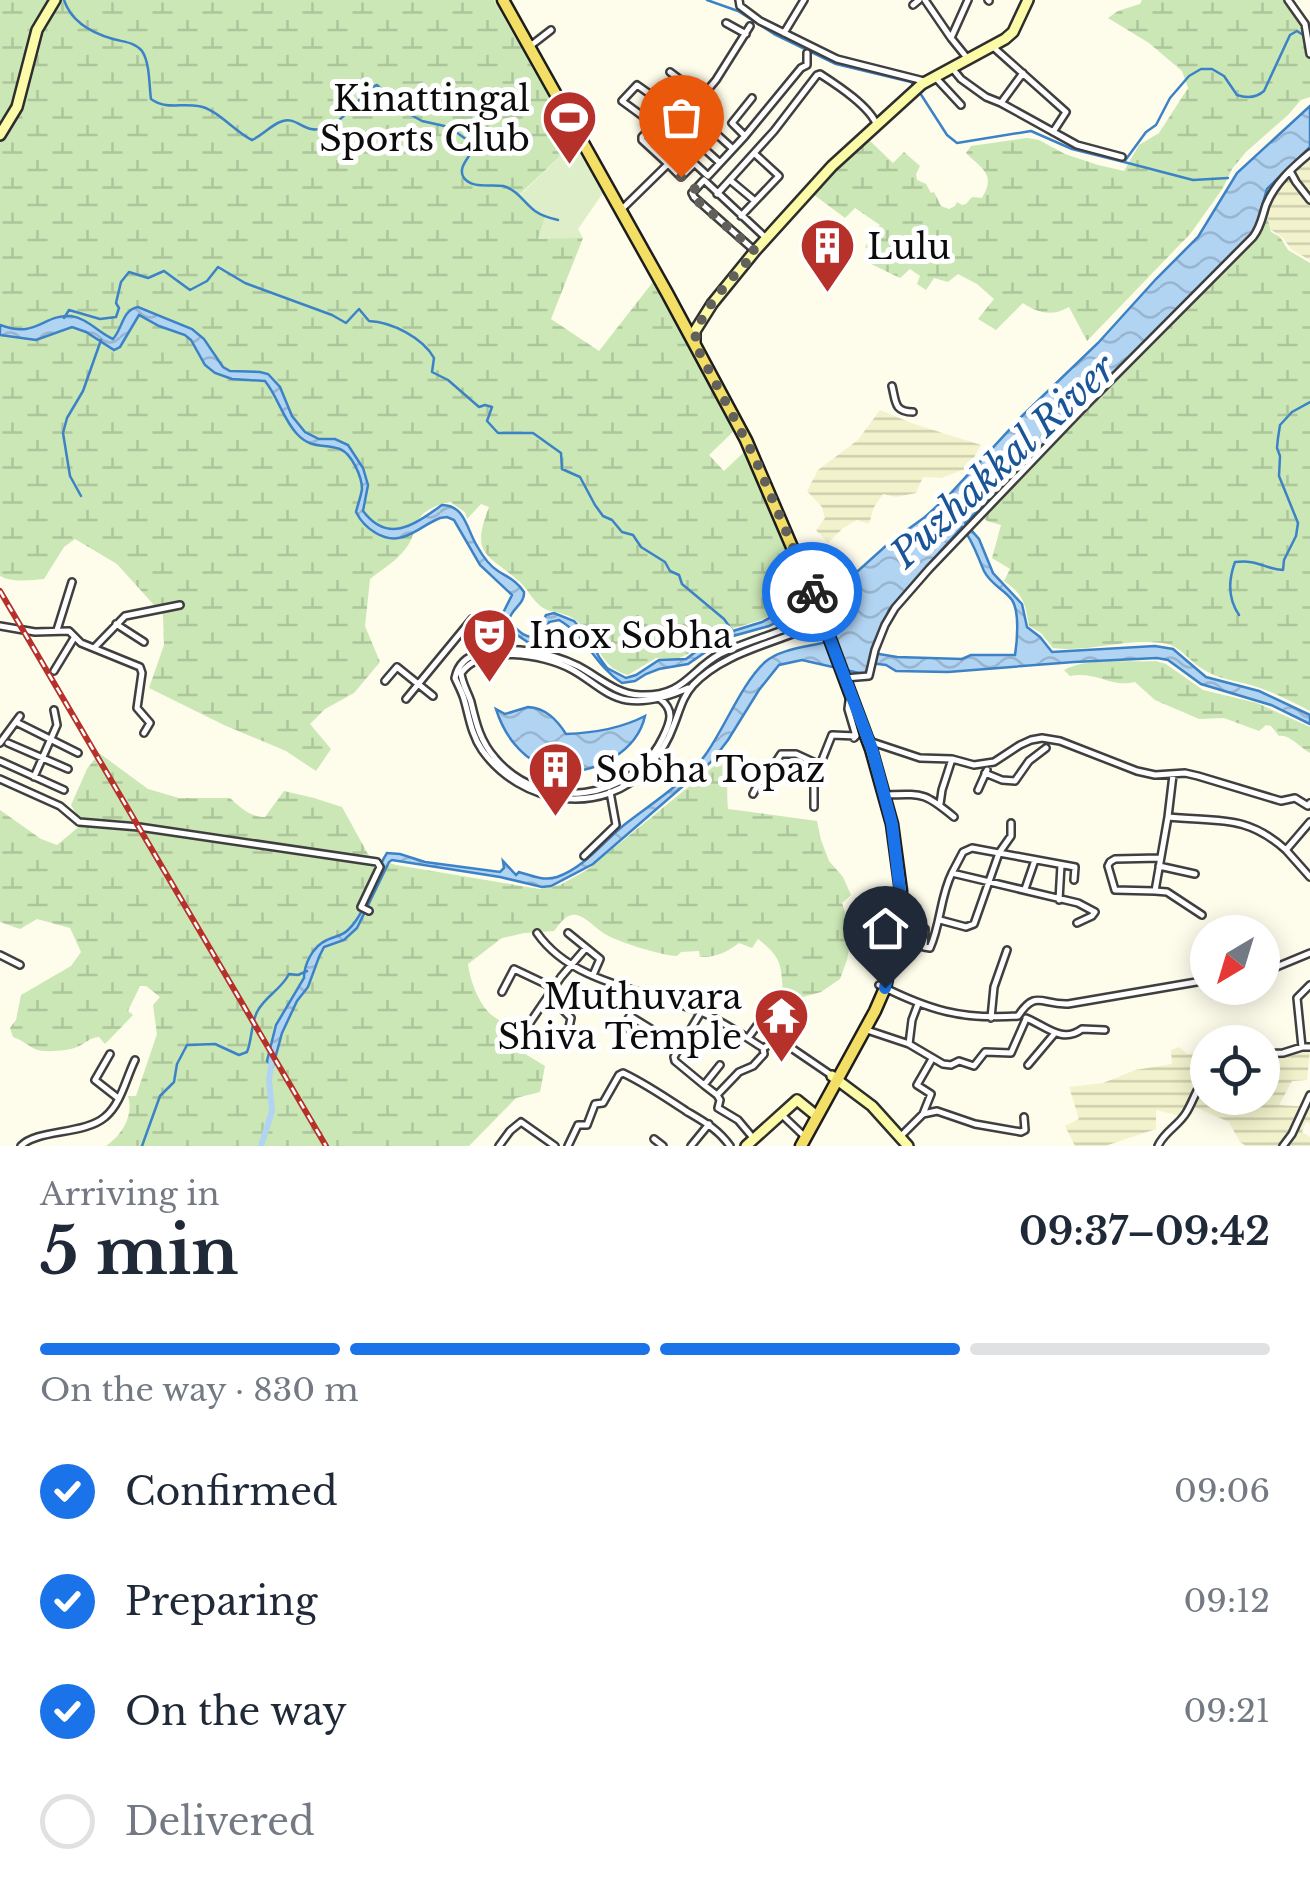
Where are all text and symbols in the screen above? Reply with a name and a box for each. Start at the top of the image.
pin [639,75,724,178]
place label: Kinattingal Sports Club [319,77,530,160]
sports icon: Kinattingal Sports Club [539,88,599,167]
icon: bag [654,90,709,145]
building icon: Lulu [798,216,858,295]
place label: Lulu [867,225,951,268]
water label: Puzhakkal River [880,344,1126,578]
courier [762,542,862,642]
icon: bike [785,565,840,620]
theatre icon: Inox Sobha [460,605,520,684]
place label: Inox Sobha [529,614,733,657]
building icon: Sobha Topaz [526,739,586,818]
place label: Sobha Topaz [595,748,825,791]
pin [843,886,928,989]
icon: home [858,901,913,956]
north arrow [1190,915,1280,1005]
map controls [1190,915,1280,1115]
place label: Muthuvara Shiva Temple [497,975,743,1058]
temple icon: Muthuvara Shiva Temple [751,986,811,1065]
button: locate [1190,1025,1280,1115]
text: Arriving in [40,1174,219,1214]
text: 09:37–09:42 [1019,1208,1270,1255]
text: 5 min [40,1211,239,1292]
text: On the way · 830 m [40,1370,359,1410]
icon: check [40,1464,95,1519]
text: Confirmed [125,1468,338,1515]
text: 09:06 [1174,1471,1270,1511]
icon: check [40,1574,95,1629]
text: Preparing [125,1578,317,1625]
text: 09:12 [1183,1581,1270,1621]
icon: check [40,1684,95,1739]
text: On the way [125,1688,347,1735]
text: 09:21 [1183,1691,1270,1731]
text: Delivered [125,1798,315,1845]

